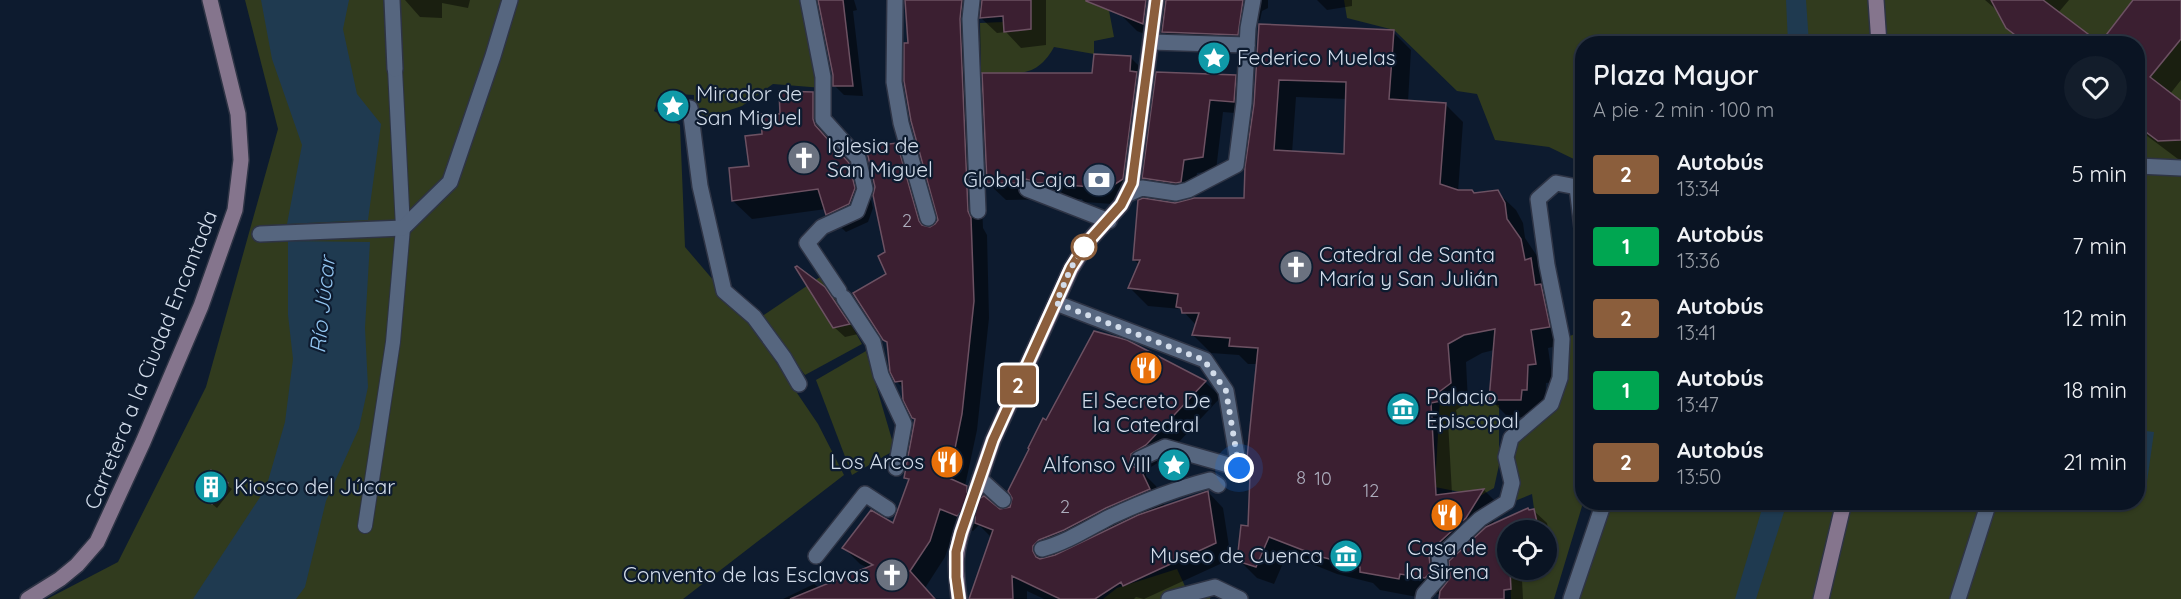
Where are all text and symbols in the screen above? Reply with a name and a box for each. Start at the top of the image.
place icon: Federico Muelas [1196,40,1232,76]
place label: Federico Muelas [1237,44,1396,70]
button: heart [2064,56,2127,119]
text: Plaza Mayor [1593,57,1759,92]
place label: Mirador de San Miguel [696,80,802,130]
place icon: Mirador de San Miguel [655,88,691,124]
text: A pie · 2 min · 100 m [1593,97,1774,122]
place label: Iglesia de San Miguel [827,132,933,182]
church icon: Iglesia de San Miguel [786,140,822,176]
text: Autobús [1677,148,1764,176]
text: 5 min [2072,160,2127,188]
text: 2 [1620,161,1632,187]
bank icon: Global Caja [1081,162,1117,198]
place label: Global Caja [963,166,1076,192]
text: 13:34 [1677,176,1720,201]
street label: Carretera a la Ciudad Encantada [78,206,222,513]
house number: 2 [902,209,912,232]
text: Autobús [1677,220,1764,248]
text: 7 min [2072,232,2127,260]
text: 1 [1622,233,1630,259]
unlabelled marker [1071,234,1097,260]
place label: Catedral de Santa María y San Julián [1319,241,1498,291]
text: 13:36 [1677,248,1720,273]
church icon: Catedral de Santa María y San Julián [1278,249,1314,285]
water label: Río Júcar [303,253,341,355]
text: Autobús [1677,292,1764,320]
text: 12 min [2063,304,2127,332]
text: 2 [1620,305,1632,331]
text: 13:41 [1677,320,1716,345]
restaurant icon: El Secreto De la Catedral [1128,350,1164,386]
text: Autobús [1677,364,1764,392]
line badge: 2 [998,366,1038,404]
text: 2 [1012,372,1024,398]
text: 18 min [2063,376,2127,404]
text: 1 [1622,377,1630,403]
place label: Palacio Episcopal [1426,383,1519,433]
place label: El Secreto De la Catedral [1081,387,1211,437]
museum icon: Palacio Episcopal [1385,391,1421,427]
text: 13:47 [1677,392,1719,417]
text: Autobús [1677,436,1764,464]
restaurant icon: Los Arcos [929,444,965,480]
place icon: Alfonso VIII [1156,447,1192,483]
place label: Los Arcos [830,448,924,474]
text: 21 min [2063,448,2127,476]
text: 2 [1620,449,1632,475]
place label: Alfonso VIII [1043,451,1151,477]
your location [1224,453,1254,483]
text: 13:50 [1677,464,1721,489]
house number: 8 [1296,466,1306,489]
house number: 10 [1314,467,1332,490]
building icon: Kiosco del Júcar [193,469,229,505]
place label: Kiosco del Júcar [234,473,395,499]
house number: 12 [1363,479,1379,502]
house number: 2 [1060,495,1070,518]
restaurant icon: Casa de la Sirena [1429,497,1465,533]
map controls [1497,520,1557,580]
button: locate [1497,520,1557,580]
place label: Casa de la Sirena [1405,534,1489,584]
museum icon: Museo de Cuenca [1328,538,1364,574]
place label: Museo de Cuenca [1150,542,1323,568]
church icon: Convento de las Esclavas [874,557,910,593]
place label: Convento de las Esclavas [623,561,869,587]

